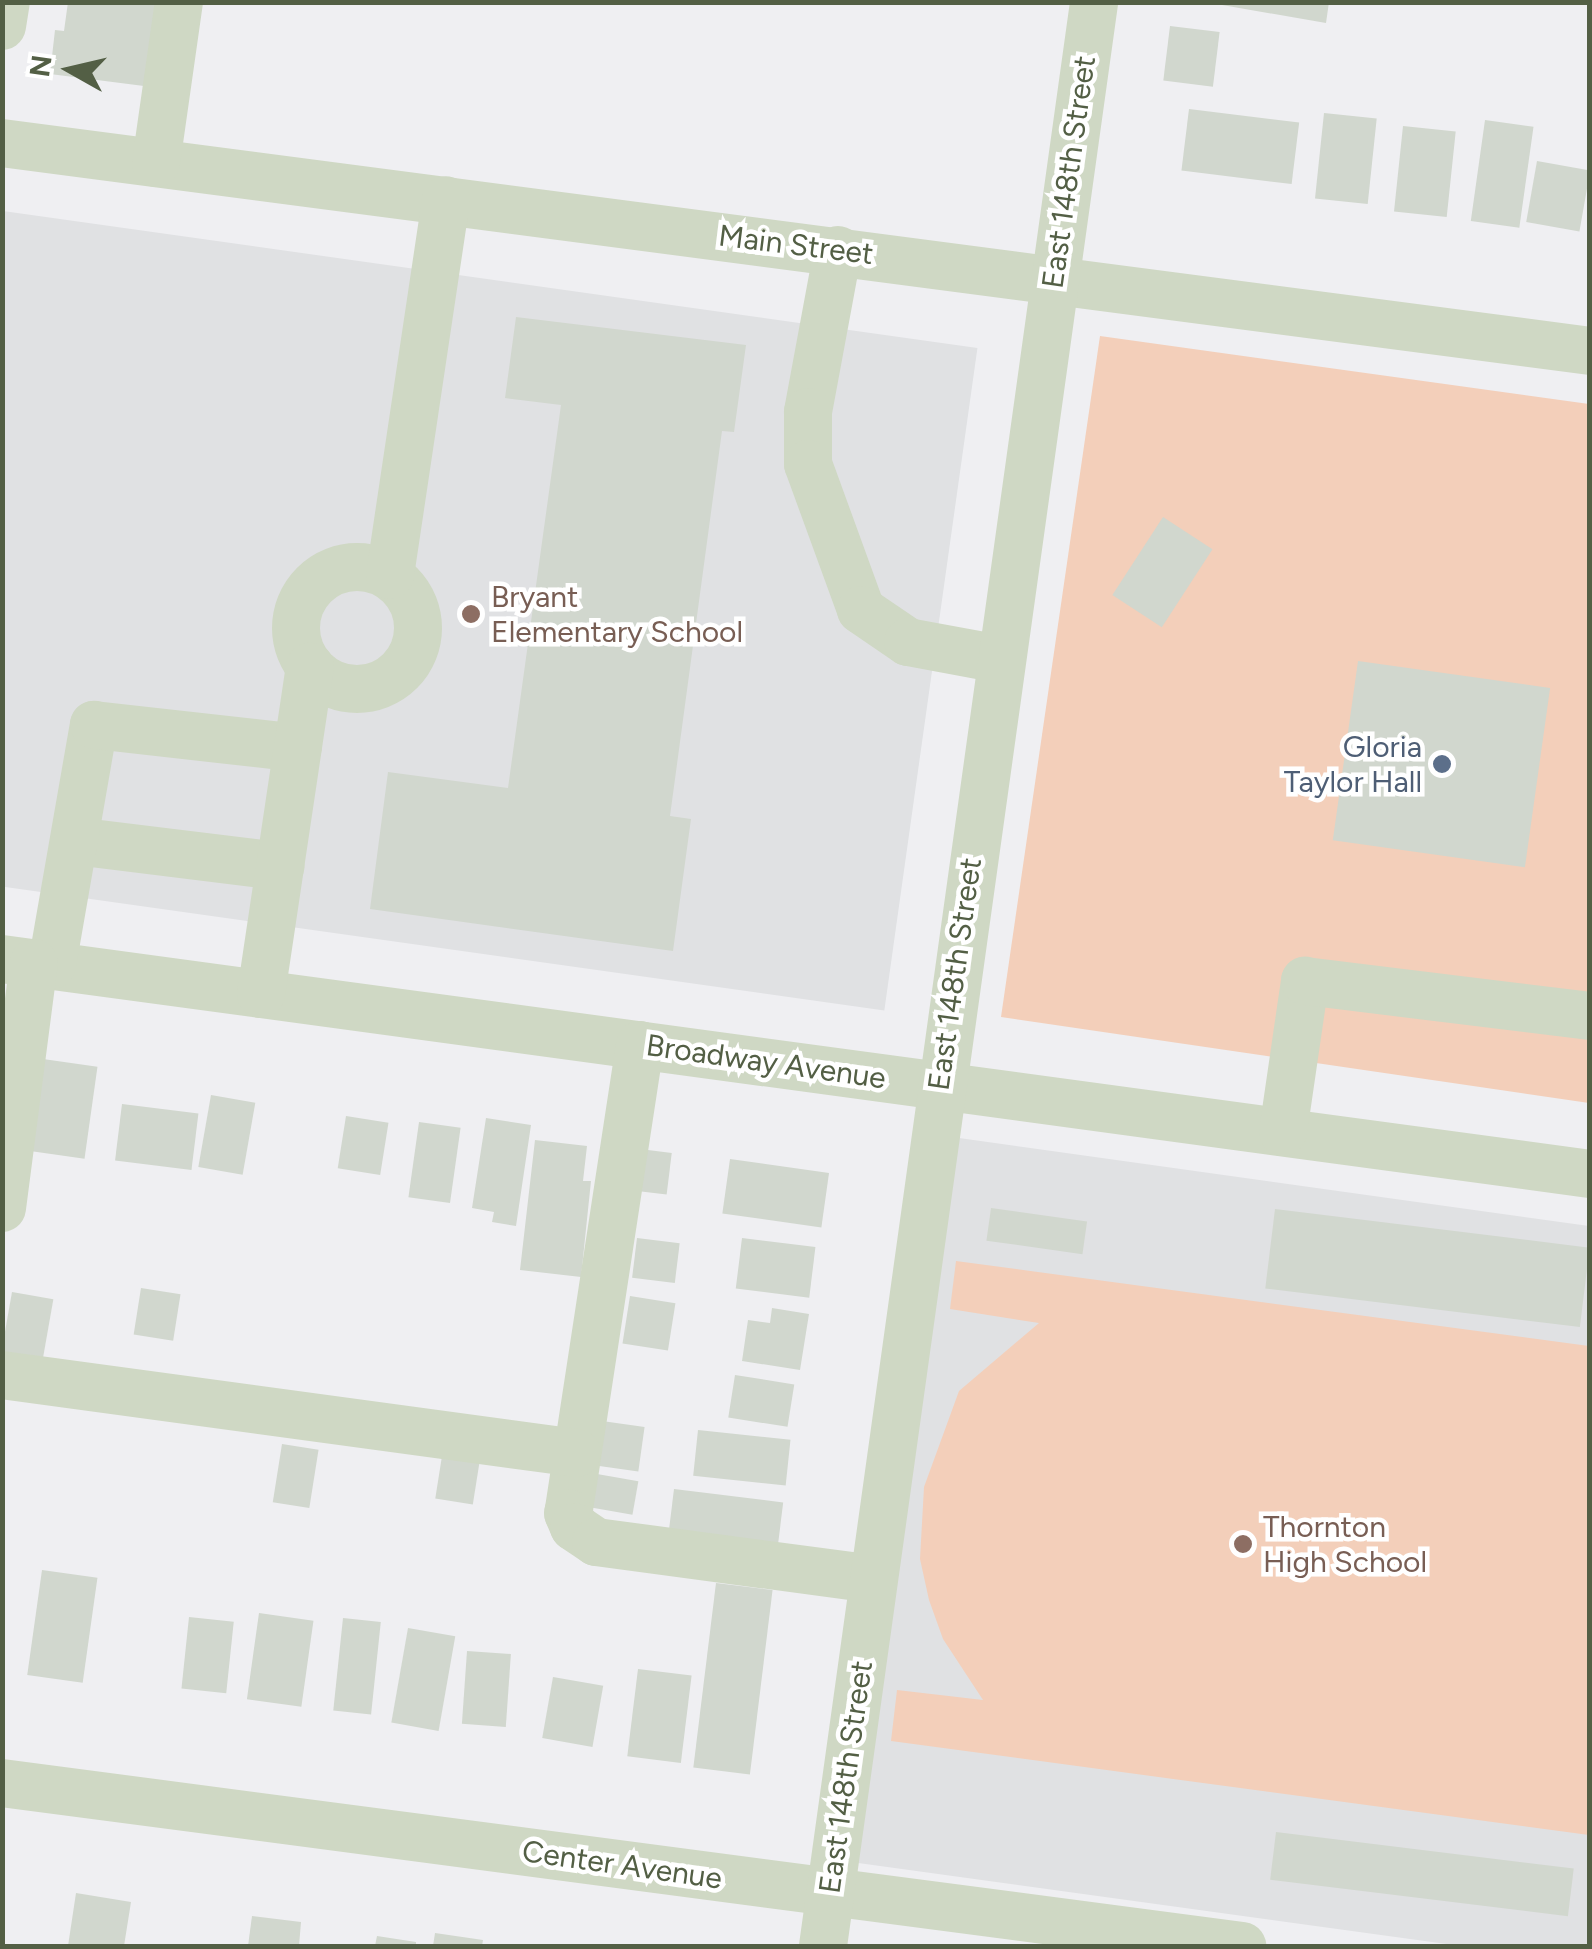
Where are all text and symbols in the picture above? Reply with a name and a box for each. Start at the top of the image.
north arrow [20,20,120,120]
text: N [22,53,59,79]
street label: East 148th Street [1035,53,1103,291]
street label: Main Street [716,218,876,272]
place label: Bryant Elementary School [491,579,743,650]
marker: Bryant Elementary School [460,603,482,625]
place label: Gloria Taylor Hall [1284,729,1422,800]
marker: Gloria Taylor Hall [1431,753,1453,775]
street label: East 148th Street [921,855,989,1093]
street label: Broadway Avenue [644,1027,888,1097]
place label: Thornton High School [1263,1509,1427,1580]
marker: Thornton High School [1232,1533,1254,1555]
street label: East 148th Street [812,1658,880,1896]
street label: Center Avenue [520,1833,724,1897]

